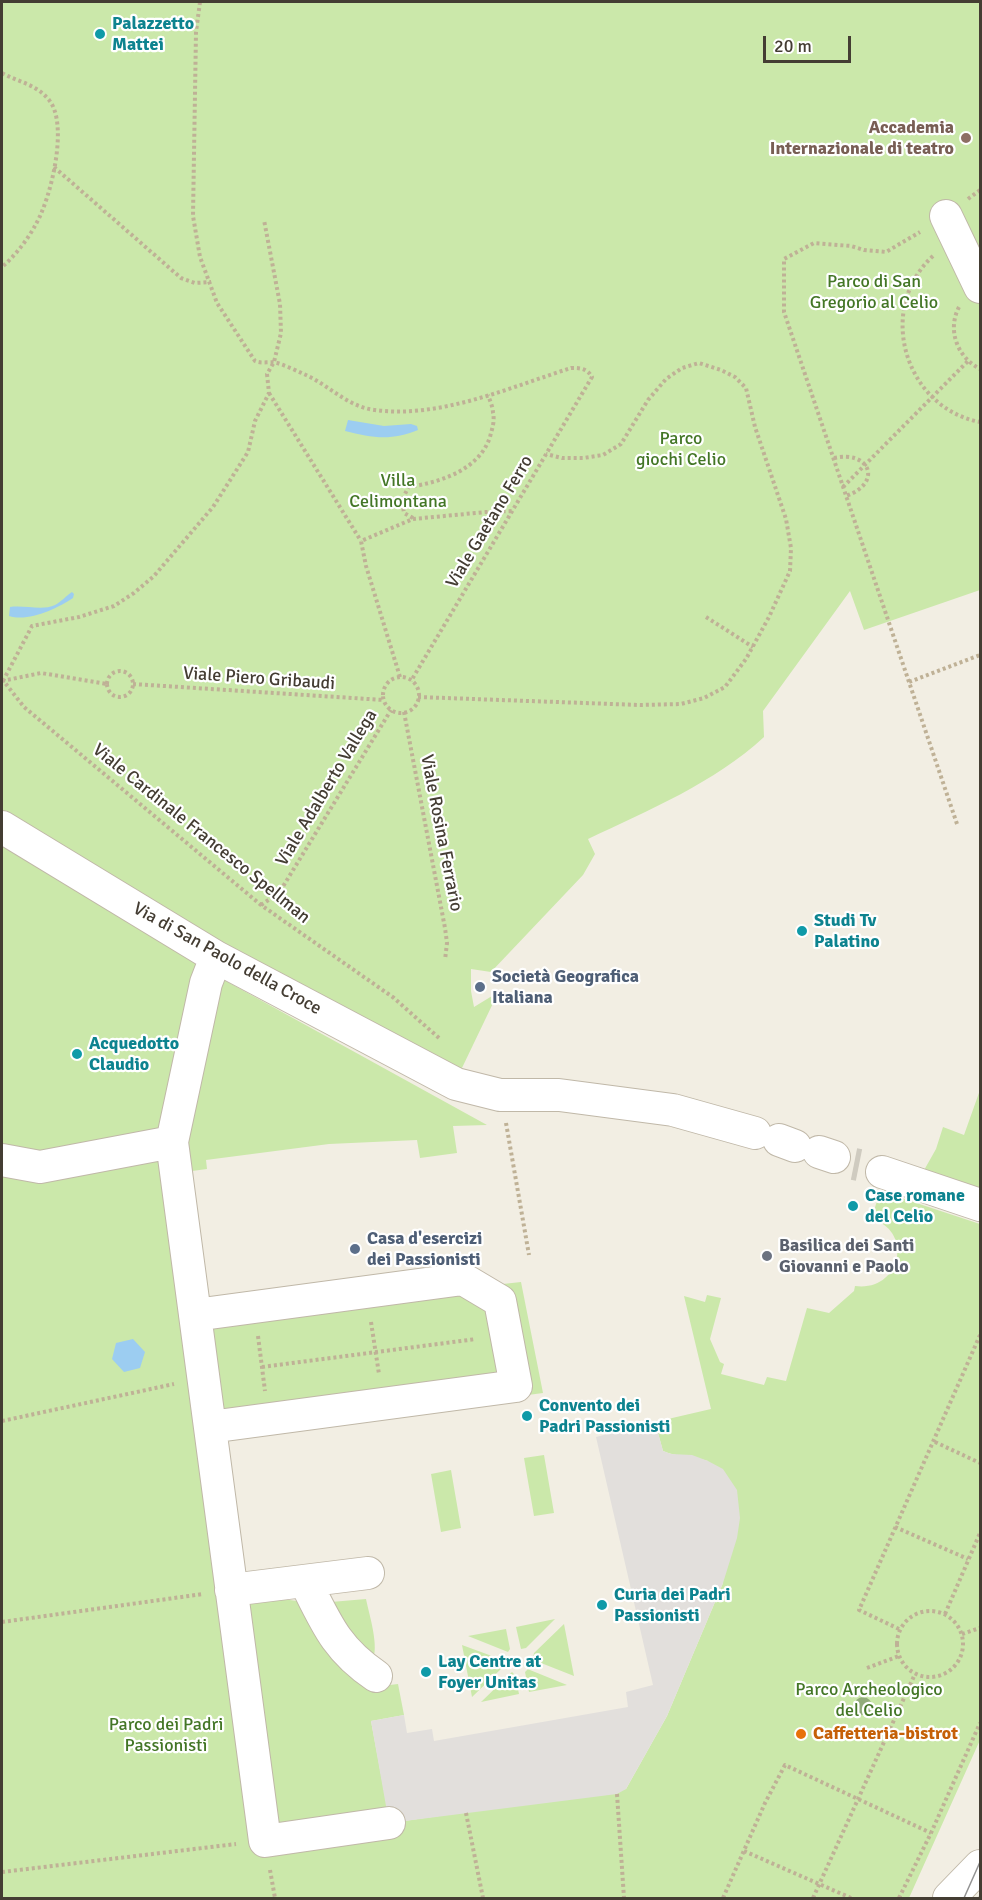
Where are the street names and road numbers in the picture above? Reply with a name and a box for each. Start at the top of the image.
street label: Viale Gaetano Ferro [442,452,538,592]
street label: Viale Piero Gribaudi [182,663,336,695]
street label: Viale Adalberto Vallega [272,706,382,870]
street label: Viale Cardinale Francesco Spellman [88,739,314,929]
street label: Viale Rosina Ferrario [415,753,467,913]
street label: Via di San Paolo della Croce [129,898,325,1020]

